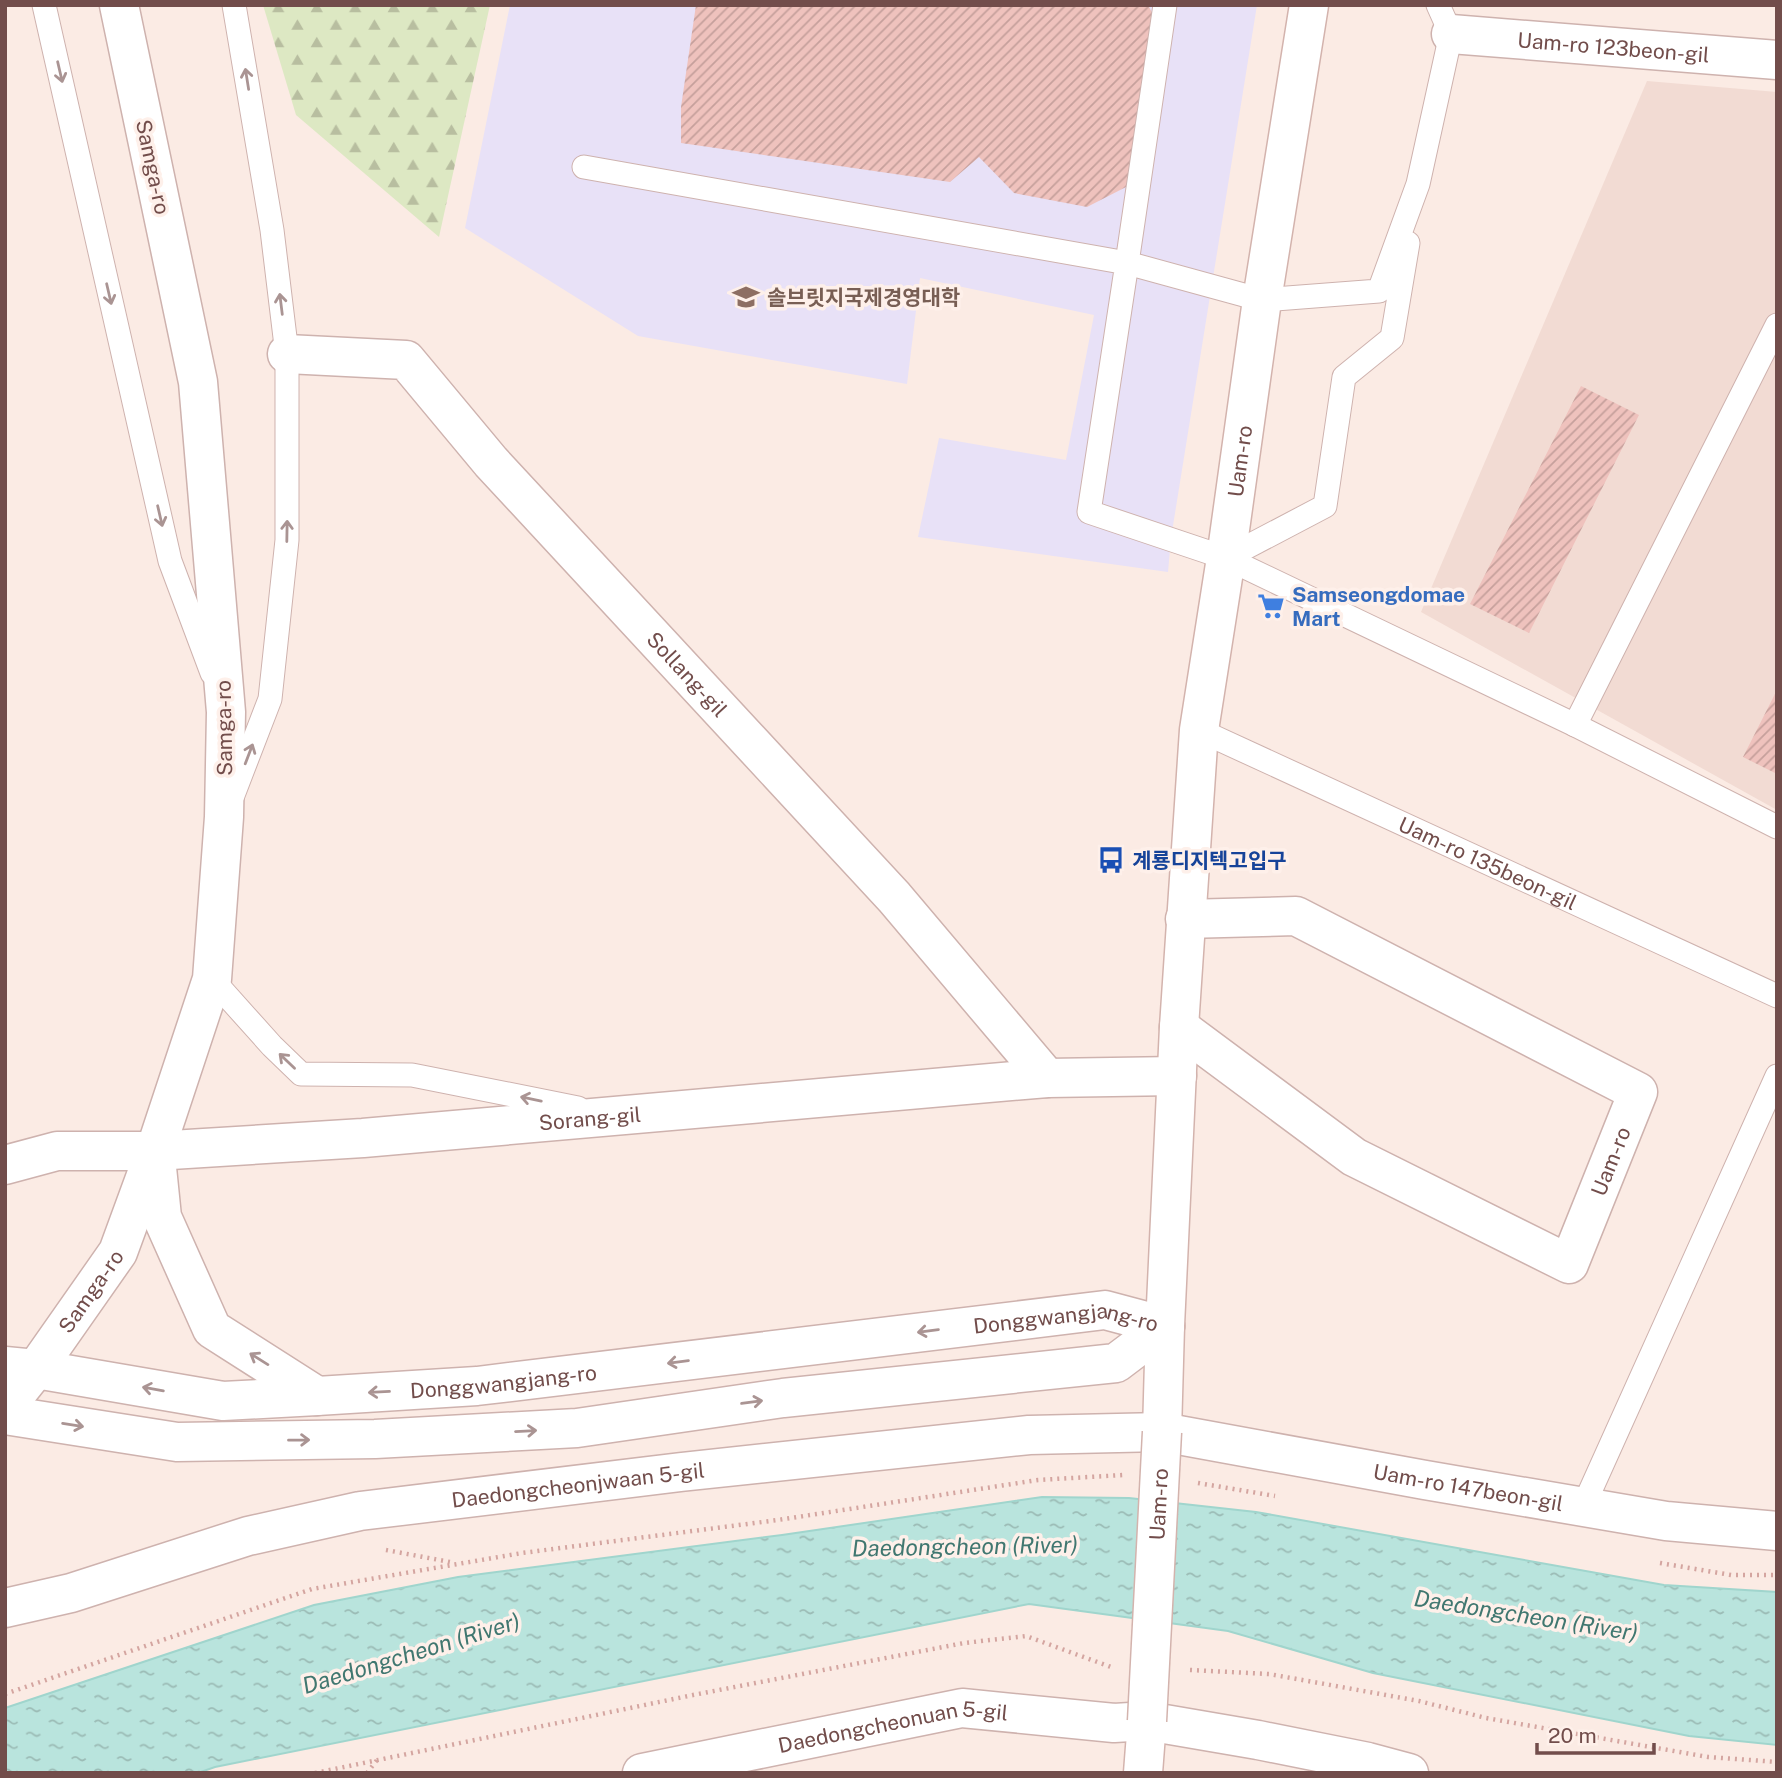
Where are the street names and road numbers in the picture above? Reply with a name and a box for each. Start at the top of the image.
street label: Uam-ro 123beon-gil [1516,27,1711,67]
street label: Samga-ro [131,117,175,217]
street label: Uam-ro [1222,424,1257,499]
street label: Sollang-gil [642,626,733,722]
street label: Samga-ro [211,680,237,776]
street label: Uam-ro 135beon-gil [1395,811,1581,915]
street label: Sorang-gil [538,1101,642,1135]
street label: Uam-ro [1585,1123,1635,1199]
street label: Samga-ro [53,1245,128,1338]
street label: Donggwangjang-ro [972,1297,1161,1338]
street label: Donggwangjang-ro [409,1359,598,1403]
street label: Daedongcheonjwaan 5-gil [450,1457,706,1512]
street label: Uam-ro 147beon-gil [1371,1458,1565,1516]
street label: Uam-ro [1144,1467,1173,1541]
street label: Daedongcheonuan 5-gil [776,1696,1009,1758]

